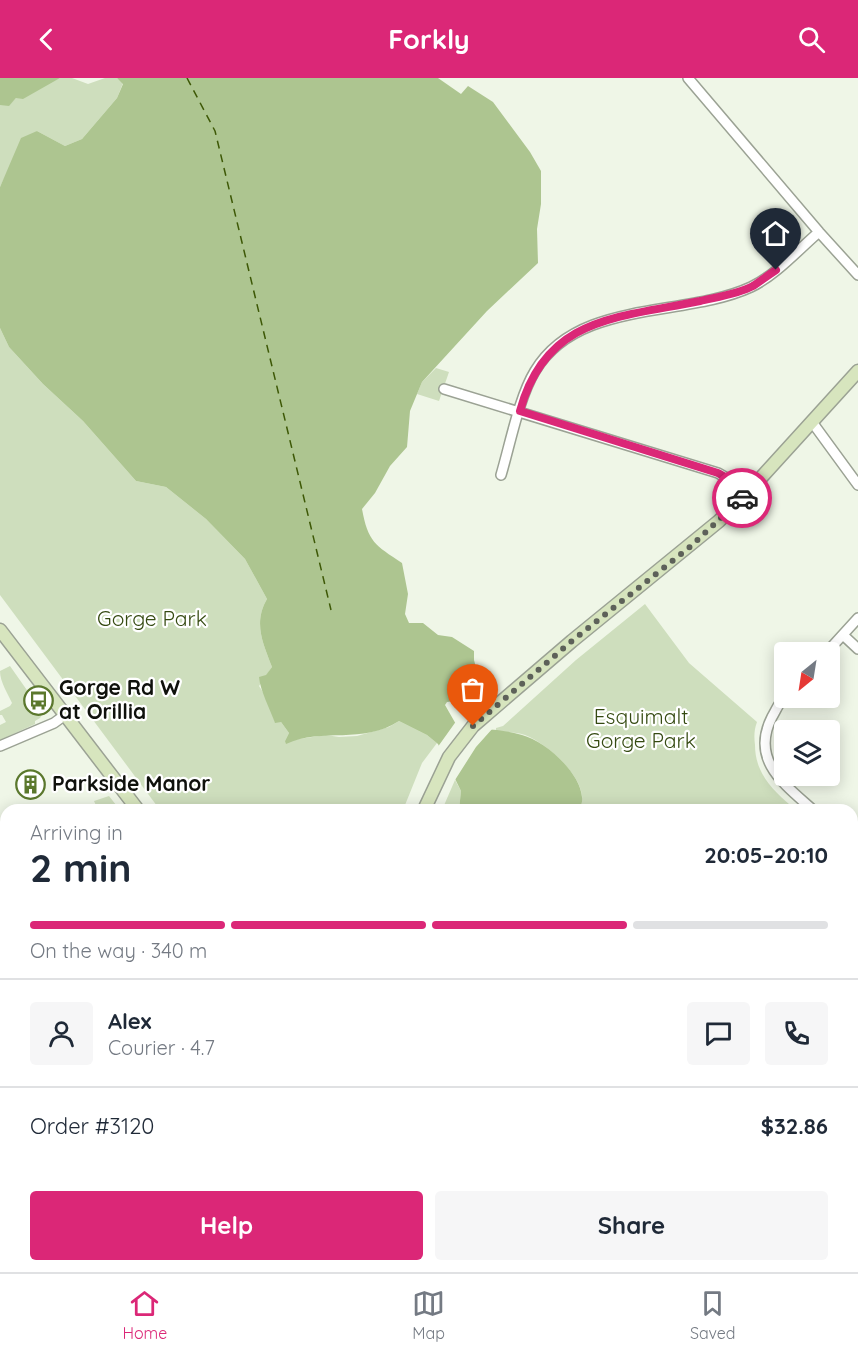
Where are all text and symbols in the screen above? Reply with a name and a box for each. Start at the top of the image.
text: Forkly [388,22,470,56]
icon: back [30,23,63,56]
icon: search [795,23,828,56]
pin [750,208,801,270]
icon: home [759,217,792,250]
courier [712,468,772,528]
icon: car [726,482,759,515]
park label: Gorge Park [97,605,207,631]
north arrow [774,642,840,708]
map controls [774,642,840,786]
pin [447,664,498,726]
icon: bag [456,673,489,706]
place label: Gorge Rd W at Orillia [59,674,180,724]
bus stop icon: Gorge Rd W at Orillia [22,684,54,716]
park label: Esquimalt Gorge Park [586,703,696,753]
button: layers [774,720,840,786]
building icon: Parkside Manor [15,768,47,800]
place label: Parkside Manor [52,770,210,796]
text: Arriving in [30,820,123,845]
text: 20:05–20:10 [704,841,828,869]
text: 2 min [30,843,132,892]
text: On the way · 340 m [30,938,207,963]
button: person [30,1002,93,1065]
button: chat [687,1002,750,1065]
button: phone [765,1002,828,1065]
text: Alex [108,1007,151,1035]
text: Courier · 4.7 [108,1035,215,1060]
text: Order #3120 [30,1112,154,1140]
text: $32.86 [761,1112,828,1140]
button: Help [30,1191,423,1260]
button: Share [435,1191,828,1260]
tab: Home [122,1287,167,1343]
tab: Map [412,1287,445,1343]
tab: Saved [690,1287,736,1343]

